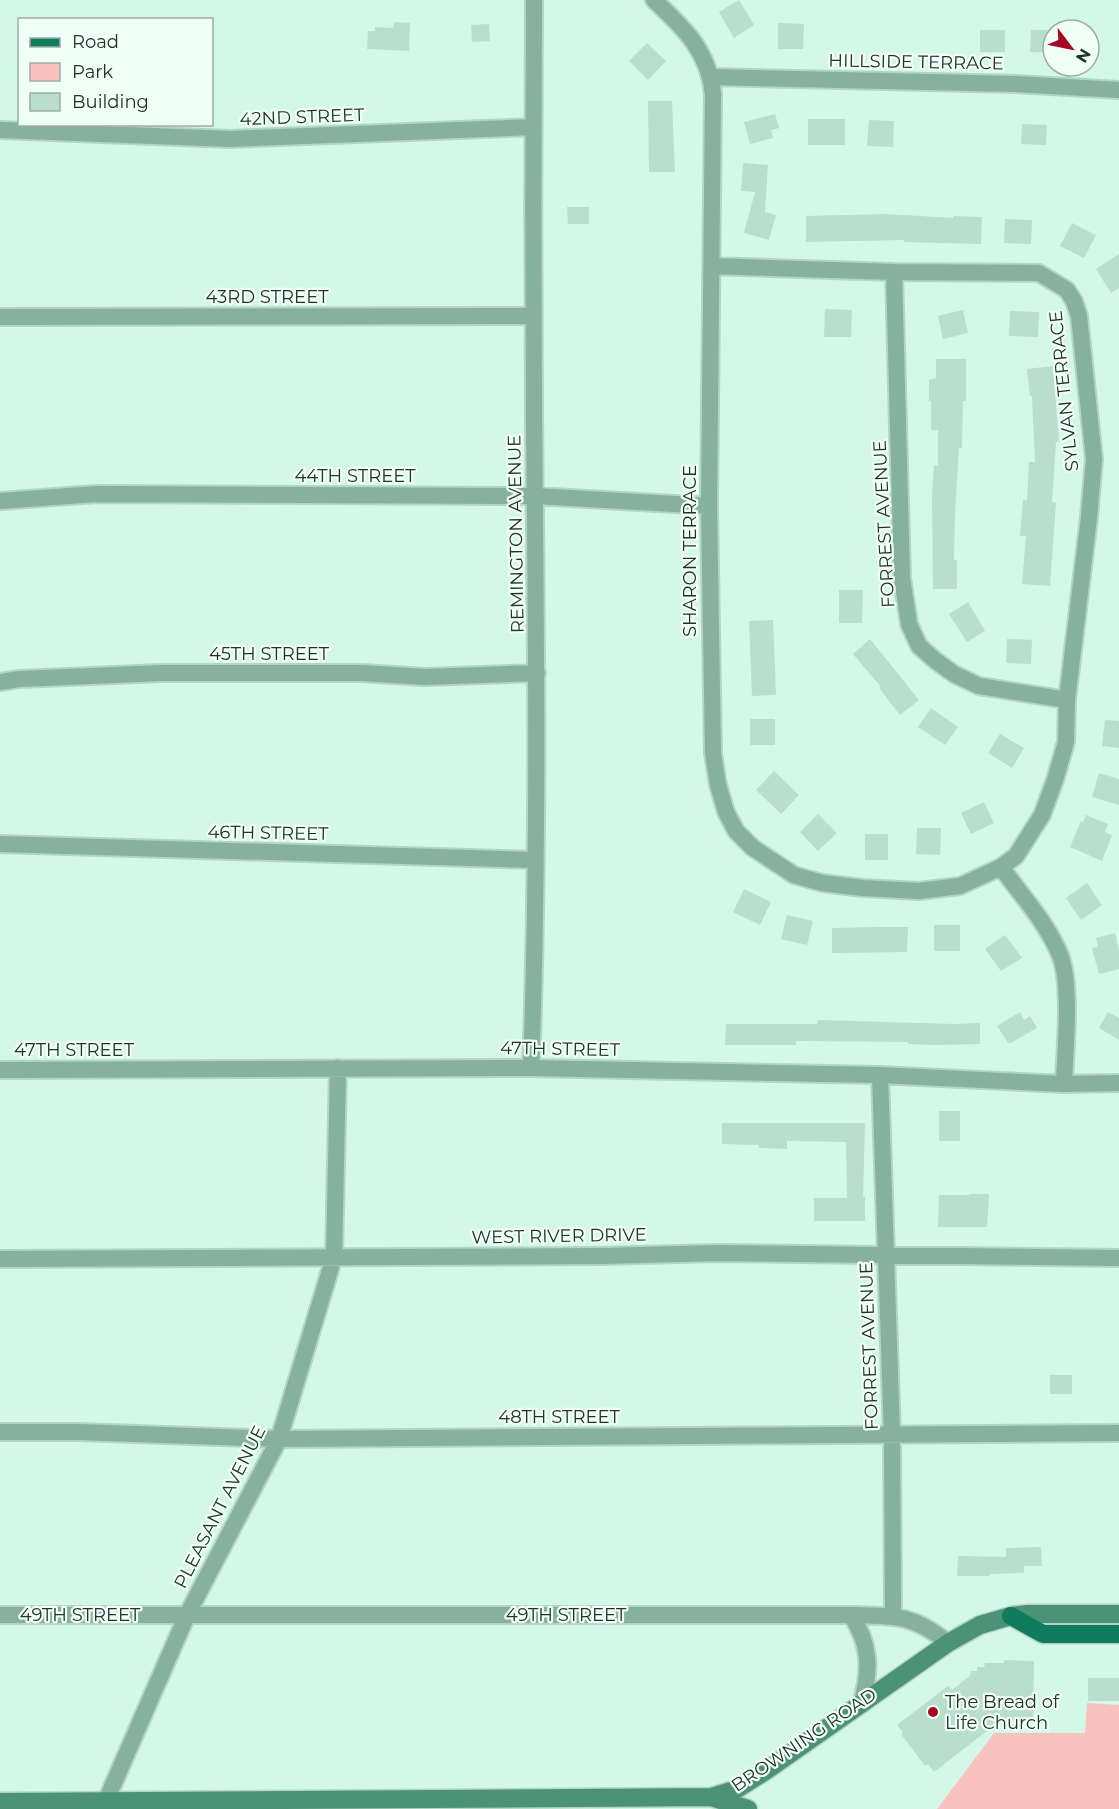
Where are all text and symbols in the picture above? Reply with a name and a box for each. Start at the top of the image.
legend [18,18,213,126]
north arrow [1041,18,1101,78]
text: Road [72,31,119,53]
text: N [1072,45,1095,66]
street label: HILLSIDE TERRACE [828,49,1004,75]
text: Park [72,61,113,83]
text: Building [72,91,149,113]
street label: 42ND STREET [239,104,365,130]
street label: 43RD STREET [205,286,329,308]
street label: SYLVAN TERRACE [1045,309,1083,473]
street label: REMINGTON AVENUE [503,435,529,633]
street label: FORREST AVENUE [869,440,899,608]
street label: 44TH STREET [294,465,416,487]
street label: SHARON TERRACE [679,465,701,637]
street label: 45TH STREET [209,643,330,665]
street label: 46TH STREET [207,821,329,845]
street label: 47TH STREET [500,1037,621,1061]
street label: 47TH STREET [14,1039,135,1061]
street label: WEST RIVER DRIVE [471,1223,647,1249]
street label: FORREST AVENUE [855,1262,883,1430]
street label: 48TH STREET [498,1406,621,1428]
street label: PLEASANT AVENUE [169,1422,271,1592]
street label: 49TH STREET [20,1604,141,1626]
street label: 49TH STREET [506,1604,627,1626]
street label: BROWNING ROAD [727,1683,881,1797]
place label: The Bread of Life Church [945,1691,1060,1734]
marker: The Bread of Life Church [926,1705,940,1719]

